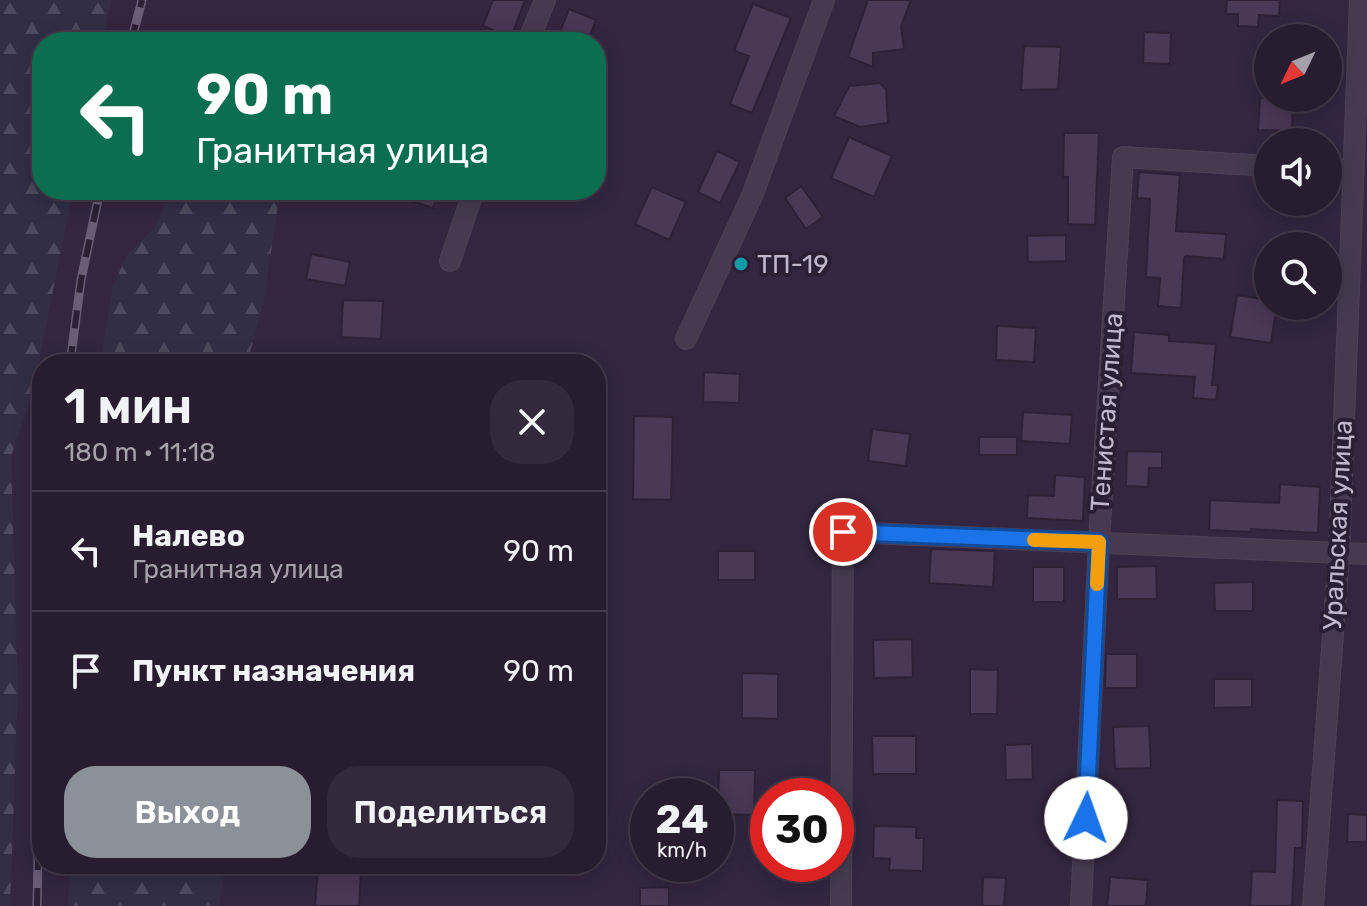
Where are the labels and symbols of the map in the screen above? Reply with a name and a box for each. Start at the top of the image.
north arrow [1254,24,1342,112]
place label: ТП-19 [757,249,829,280]
marker: ТП-19 [732,255,750,273]
street label: Тенистая улица [1085,312,1129,512]
street label: Уральская улица [1317,419,1359,631]
pin [809,498,877,566]
position arrow [1044,776,1128,860]
speed limit sign: 30 [750,778,854,882]

